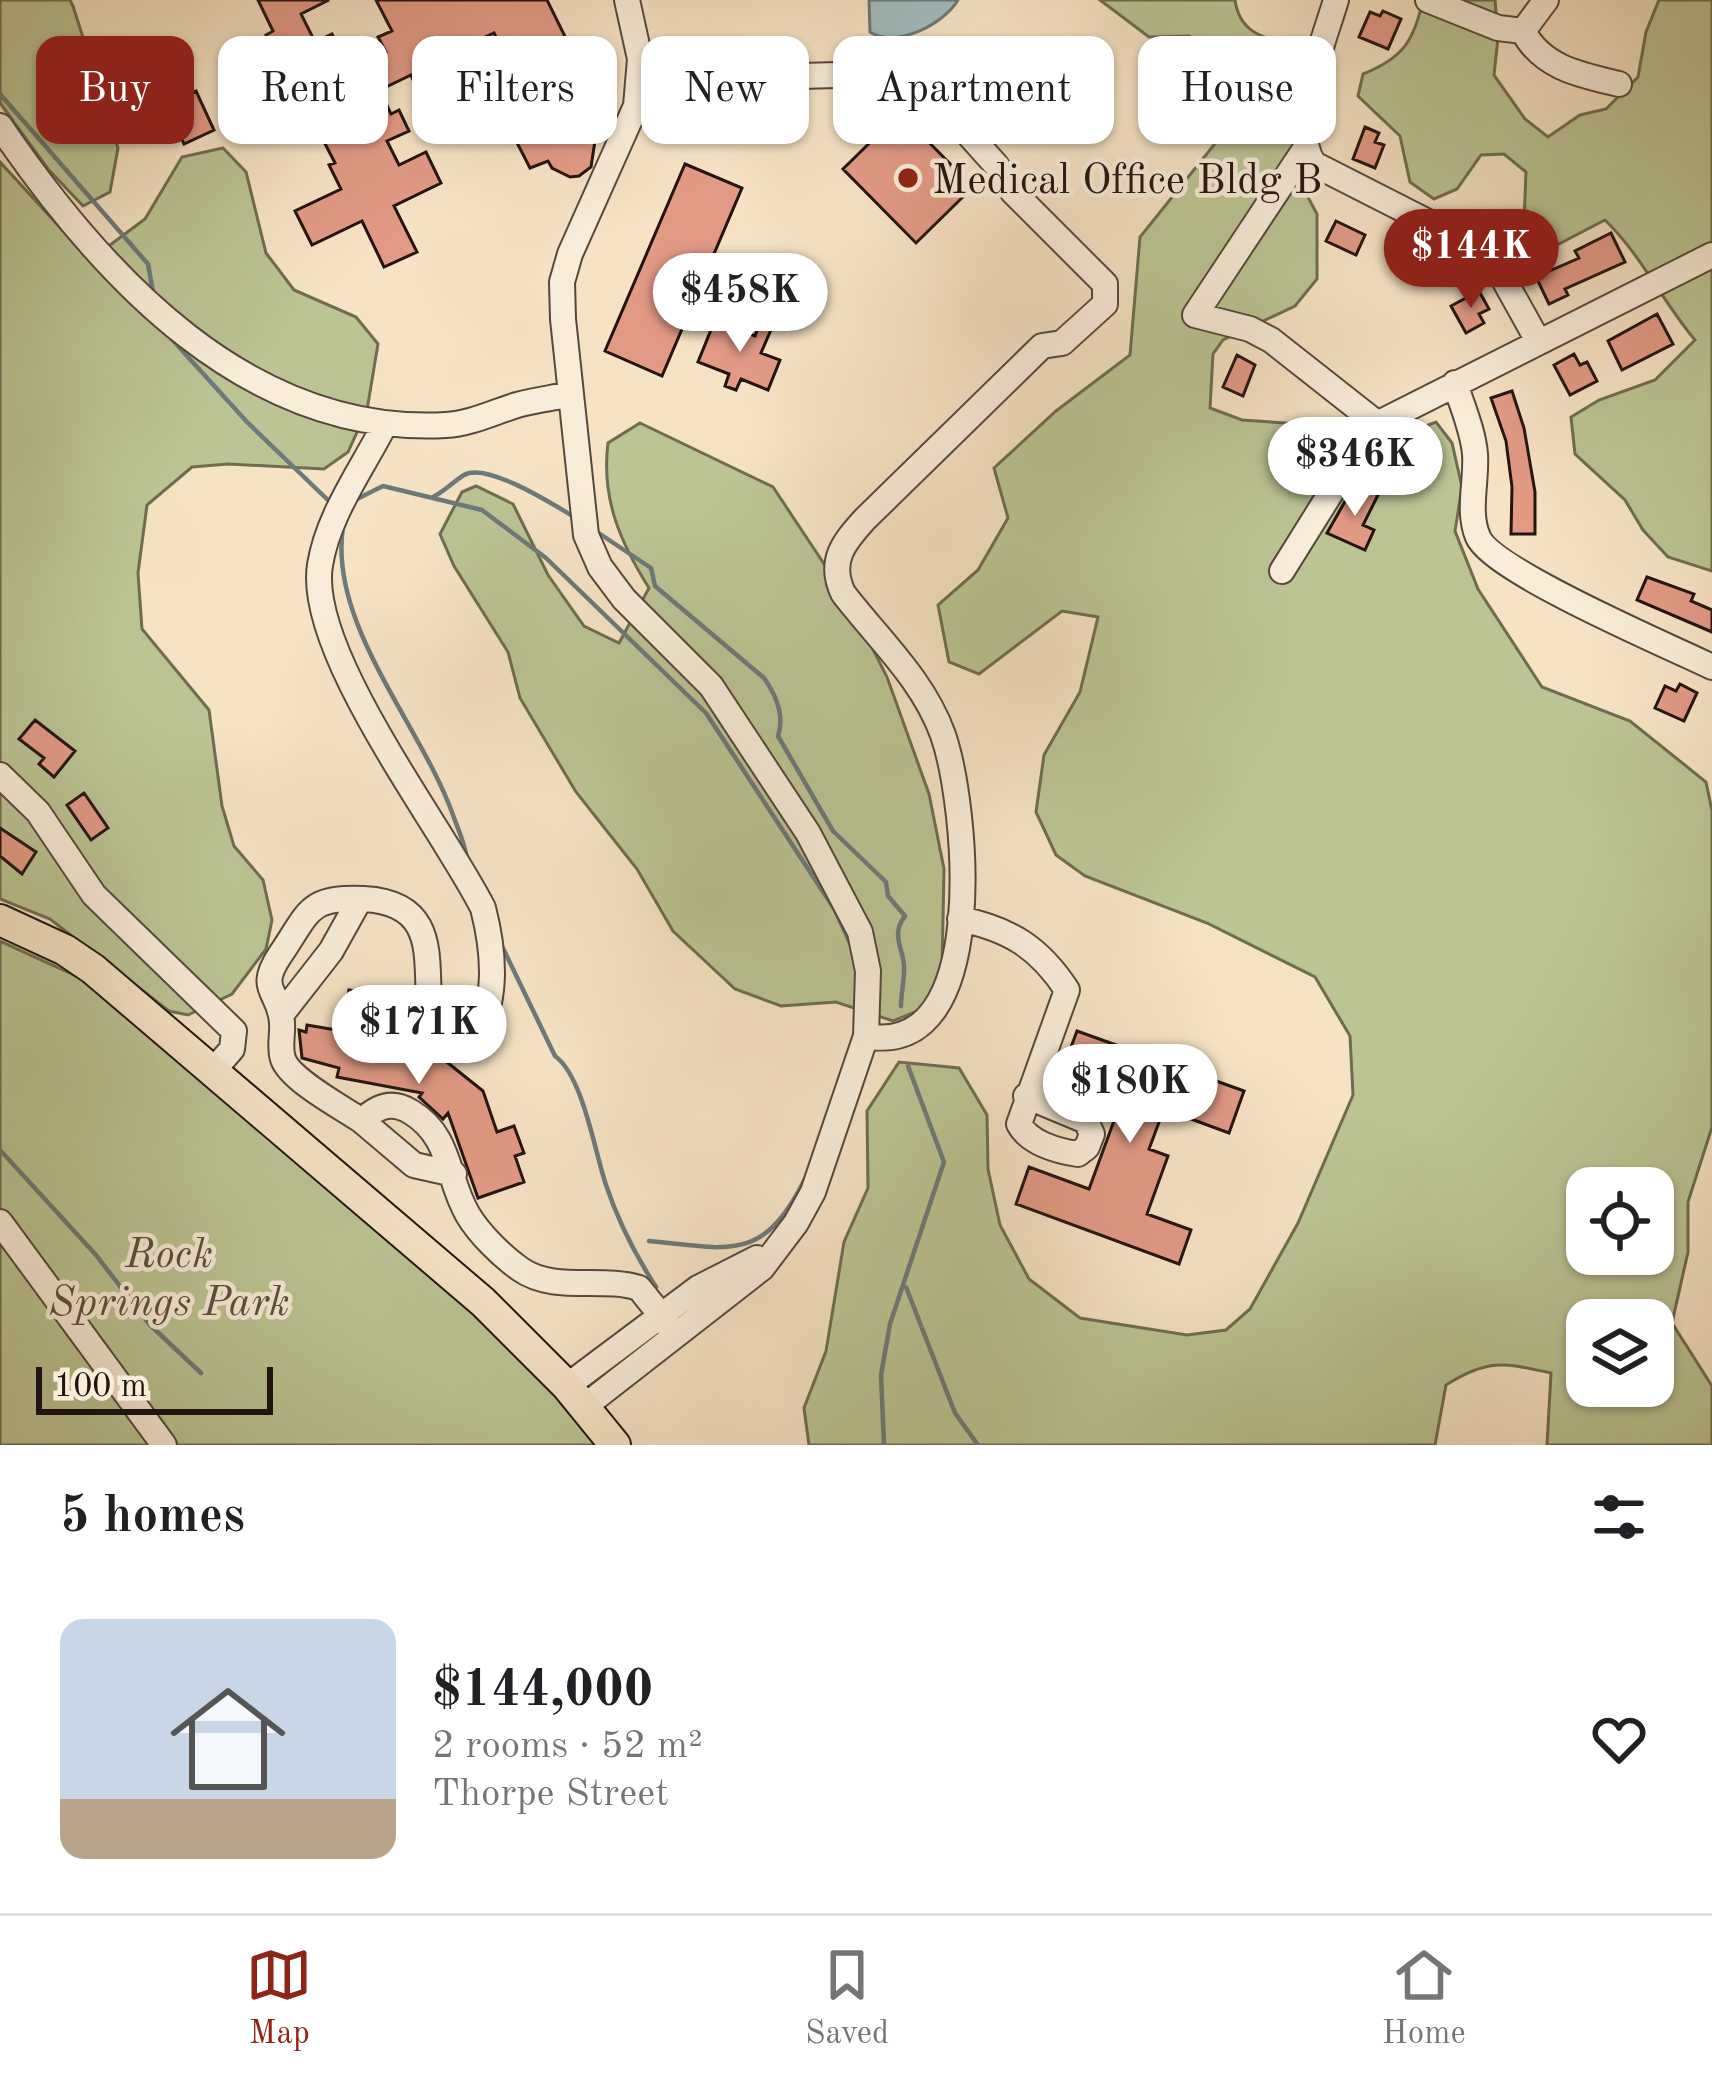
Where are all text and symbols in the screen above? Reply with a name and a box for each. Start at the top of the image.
chip: Buy [36,36,194,144]
chip: Rent [218,36,388,144]
chip: Filters [412,36,617,144]
chip: New [641,36,809,144]
chip: Apartment [833,36,1114,144]
chip: House [1138,36,1336,144]
place label: Medical Office Bldg B [932,161,1323,203]
marker: Medical Office Bldg B [895,165,921,191]
pin: $144K [1387,209,1555,311]
text: $144K [1411,228,1531,267]
pin: $458K [656,253,824,355]
text: $458K [680,272,800,311]
pin: $346K [1271,417,1439,519]
text: $346K [1295,436,1415,475]
pin: $171K [335,985,503,1087]
text: $171K [359,1004,479,1043]
pin: $180K [1046,1044,1214,1146]
text: $180K [1070,1063,1190,1102]
map controls [1566,1167,1674,1407]
button: locate [1566,1167,1674,1275]
park label: Rock Springs Park [48,1235,290,1325]
button: layers [1566,1299,1674,1407]
scale bar [36,1361,273,1414]
text: 100 m [54,1371,147,1404]
icon: filters [1586,1484,1652,1550]
text: 5 homes [60,1492,245,1543]
text: $144,000 [432,1666,653,1717]
icon: home [156,1667,300,1811]
icon: heart [1586,1706,1652,1772]
text: 2 rooms · 52 m² [432,1727,703,1766]
text: Thorpe Street [432,1775,669,1814]
tab: Map [246,1942,312,2055]
tab: Saved [805,1942,889,2055]
tab: Home [1382,1942,1466,2055]

